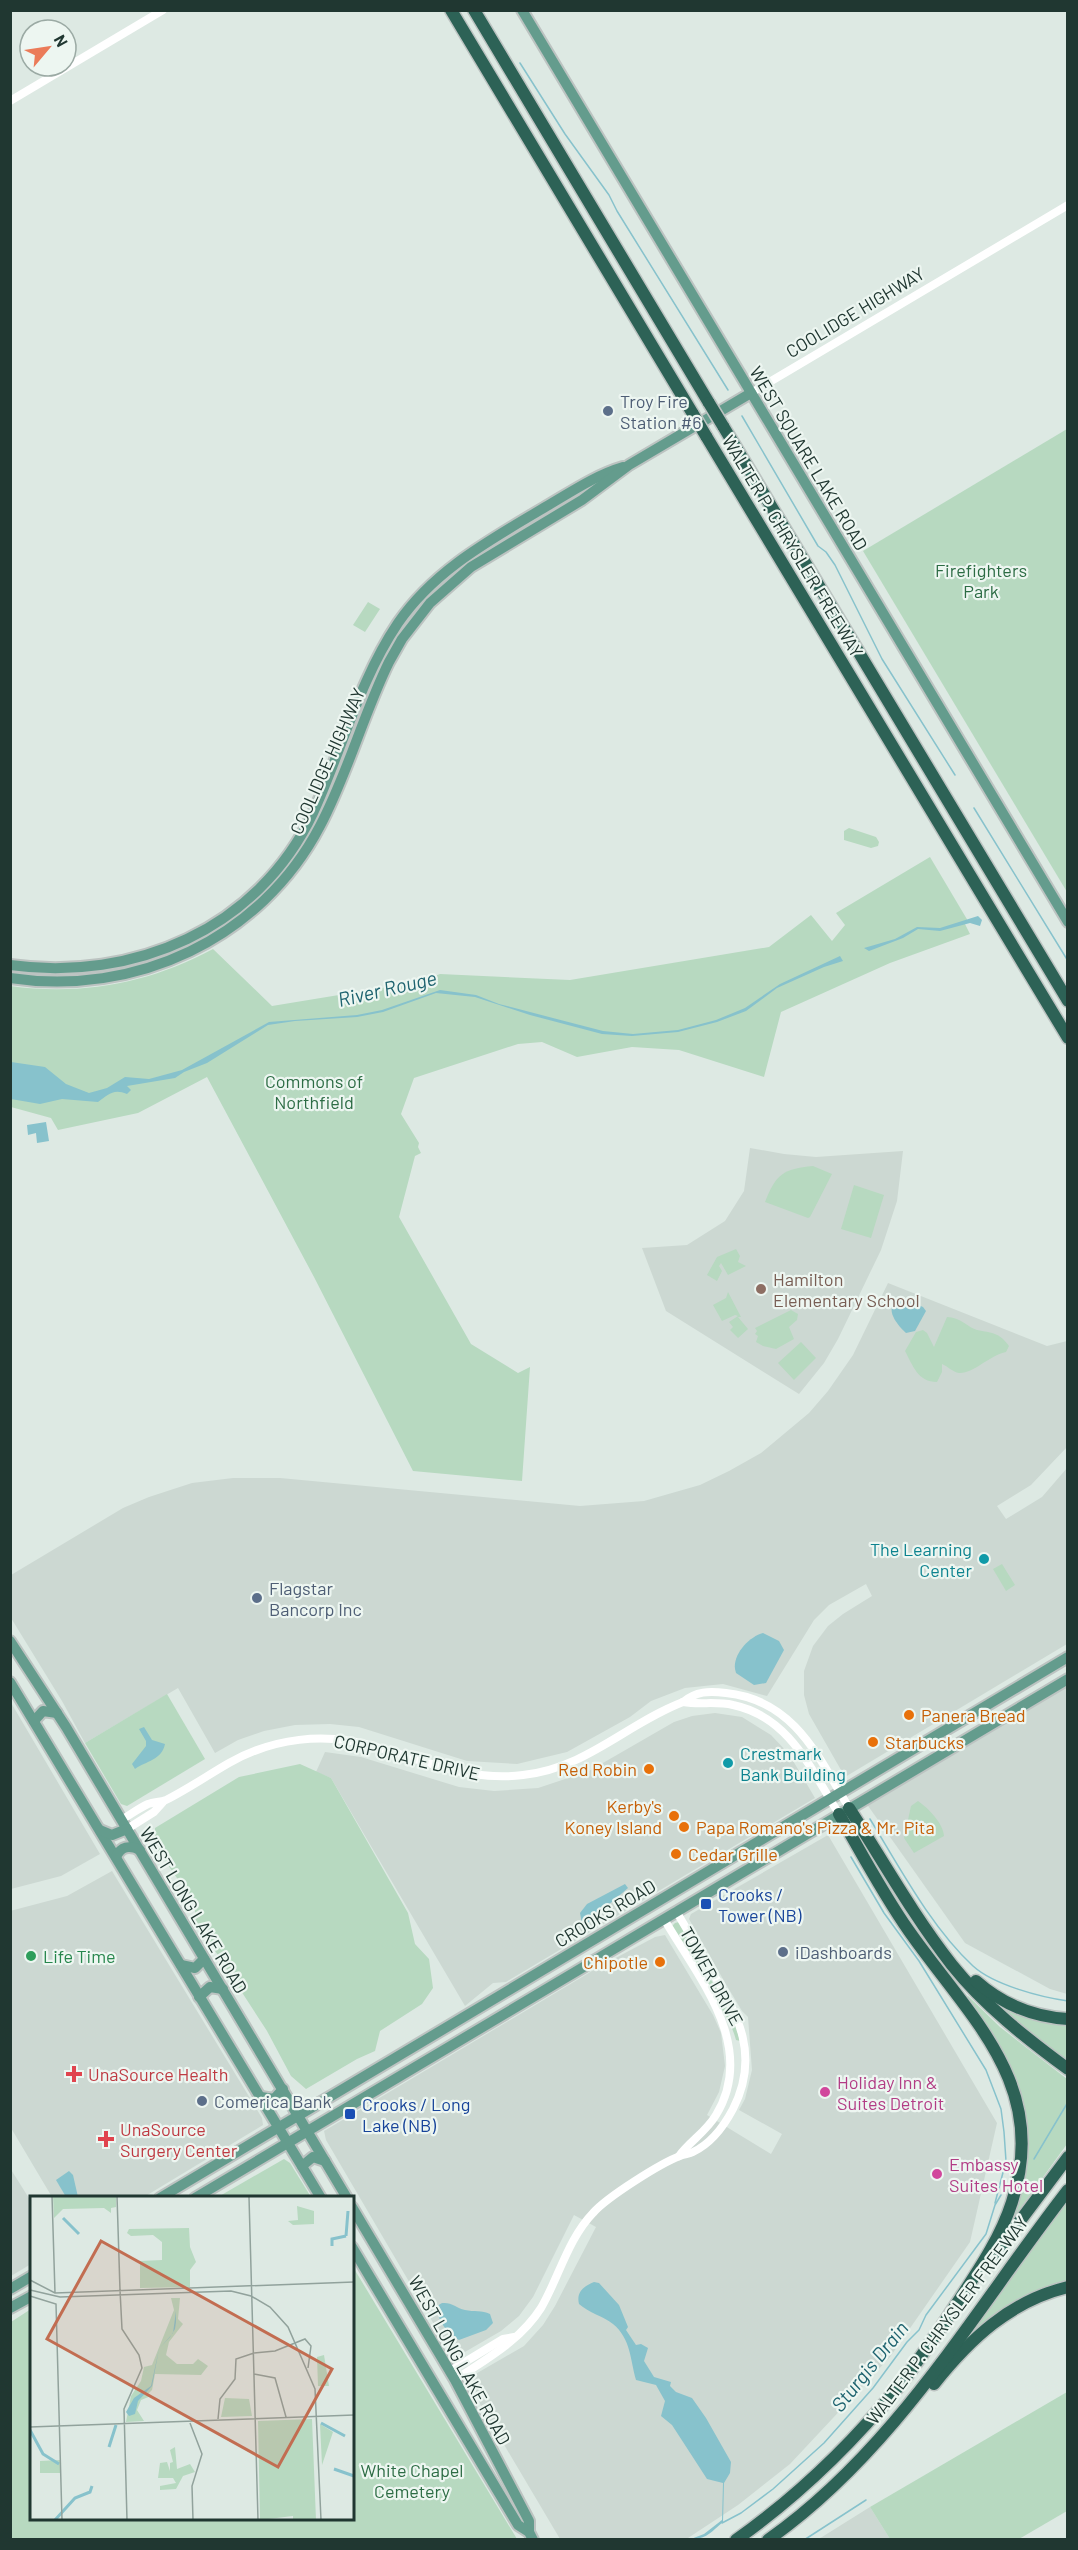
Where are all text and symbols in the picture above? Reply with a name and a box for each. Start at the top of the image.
north arrow [18,18,78,78]
text: N [51,31,72,50]
street label: COOLIDGE HIGHWAY [782,262,928,362]
street label: WEST SQUARE LAKE ROAD [745,362,873,554]
place label: Troy Fire Station #6 [620,390,702,433]
marker: Troy Fire Station #6 [601,404,615,418]
street label: WALTER P. CHRYSLER FREEWAY [718,431,868,661]
park label: Firefighters Park [935,559,1027,602]
street label: COOLIDGE HIGHWAY [285,684,369,838]
water label: River Rouge [335,965,439,1011]
park label: Commons of Northfield [265,1070,363,1113]
place label: Hamilton Elementary School [773,1268,920,1311]
marker: Hamilton Elementary School [754,1282,768,1296]
place label: The Learning Center [870,1538,972,1581]
marker: The Learning Center [977,1552,991,1566]
place label: Flagstar Bancorp Inc [269,1577,362,1620]
marker: Flagstar Bancorp Inc [250,1591,264,1605]
place label: Panera Bread [921,1704,1026,1726]
marker: Panera Bread [902,1708,916,1722]
street label: CORPORATE DRIVE [332,1730,482,1784]
place label: Starbucks [885,1731,964,1753]
marker: Starbucks [866,1735,880,1749]
place label: Crestmark Bank Building [740,1742,846,1785]
marker: Crestmark Bank Building [721,1756,735,1770]
place label: Red Robin [558,1758,637,1780]
marker: Red Robin [642,1762,656,1776]
place label: Kerby's Koney Island [565,1795,662,1838]
marker: Kerby's Koney Island [667,1809,681,1823]
place label: Papa Romano's Pizza & Mr. Pita [696,1816,935,1838]
marker: Papa Romano's Pizza & Mr. Pita [677,1820,691,1834]
street label: WEST LONG LAKE ROAD [136,1823,252,1997]
place label: Cedar Grille [688,1843,778,1865]
marker: Cedar Grille [669,1847,683,1861]
street label: CROOKS ROAD [551,1874,659,1952]
place label: Crooks / Tower (NB) [718,1883,802,1926]
marker: Crooks / Tower (NB) [699,1897,713,1911]
street label: TOWER DRIVE [676,1923,748,2029]
place label: iDashboards [795,1941,892,1963]
place label: Life Time [43,1945,116,1967]
marker: iDashboards [776,1945,790,1959]
marker: Life Time [24,1949,38,1963]
place label: Chipotle [583,1951,648,1973]
marker: Chipotle [653,1955,667,1969]
place label: UnaSource Health [88,2063,228,2085]
marker: UnaSource Health [65,2065,83,2083]
place label: Holiday Inn & Suites Detroit [837,2071,944,2114]
marker: Holiday Inn & Suites Detroit [818,2085,832,2099]
place label: Comerica Bank [214,2090,331,2112]
place label: Crooks / Long Lake (NB) [362,2093,470,2136]
marker: Comerica Bank [195,2094,209,2108]
marker: Crooks / Long Lake (NB) [343,2107,357,2121]
place label: UnaSource Surgery Center [120,2118,238,2161]
marker: UnaSource Surgery Center [97,2130,115,2148]
place label: Embassy Suites Hotel [949,2153,1043,2196]
marker: Embassy Suites Hotel [930,2167,944,2181]
inset map [30,2196,354,2520]
street label: WALTER P. CHRYSLER FREEWAY [861,2212,1033,2428]
street label: WEST LONG LAKE ROAD [404,2271,516,2449]
water label: Sturgis Drain [825,2316,913,2416]
park label: White Chapel Cemetery [361,2459,463,2502]

